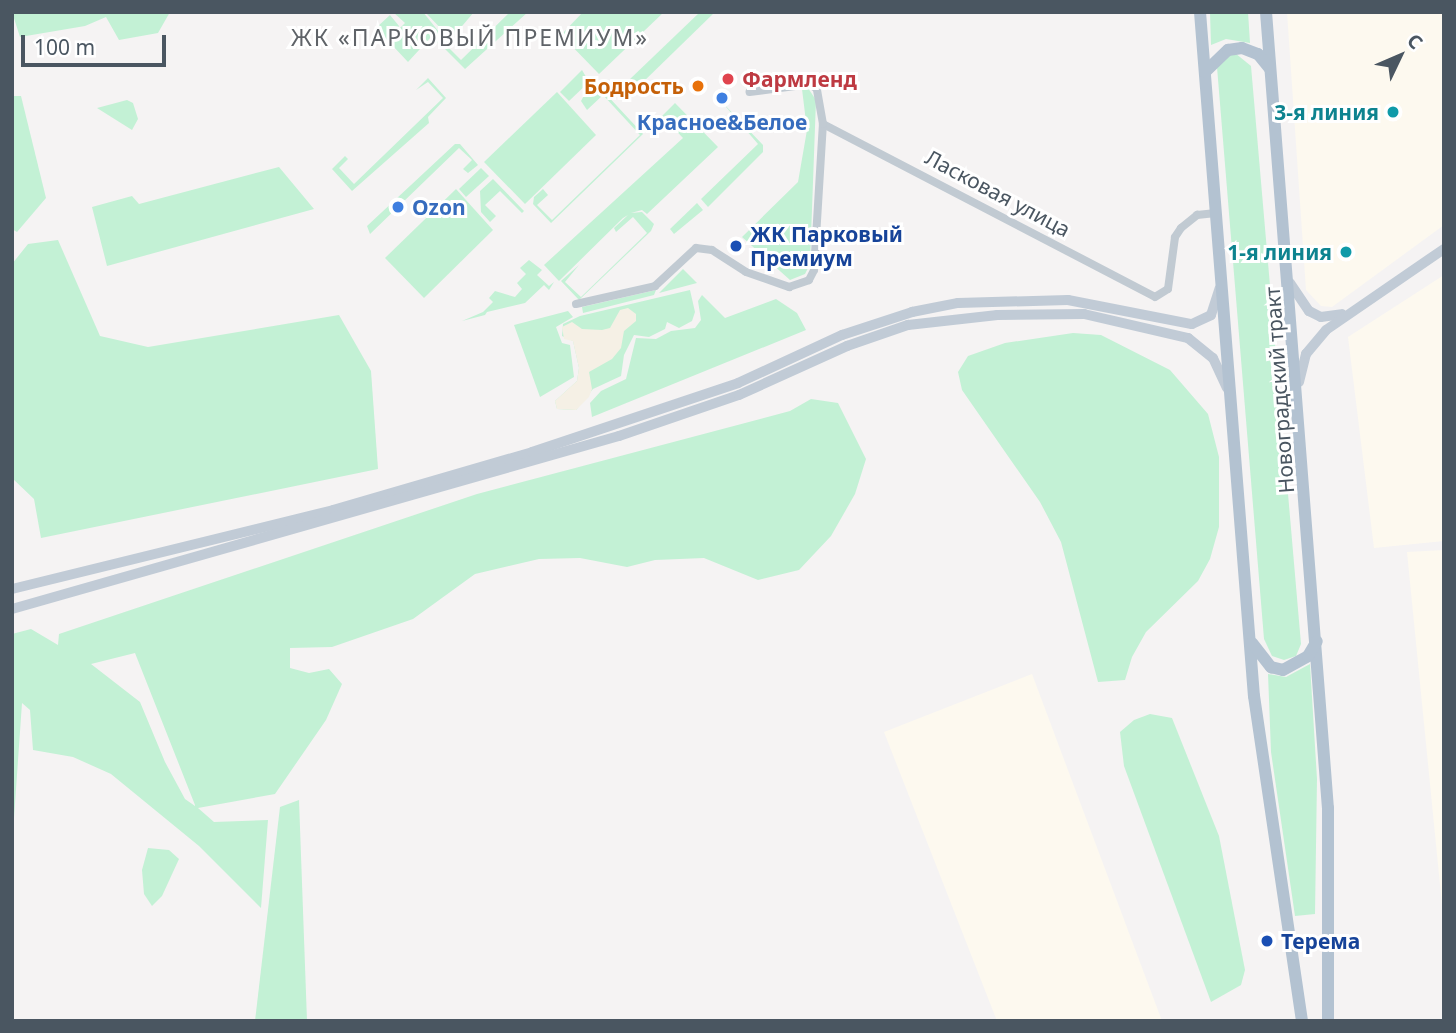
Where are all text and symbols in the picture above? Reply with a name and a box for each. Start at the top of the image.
scale bar [24,21,170,65]
north arrow [1365,21,1435,91]
district label: ЖК «ПАРКОВЫЙ ПРЕМИУМ» [294,23,646,51]
text: С [1401,28,1429,55]
text: 100 m [34,33,95,61]
place label: Фармленд [742,66,857,92]
marker: Фармленд [720,71,736,87]
place label: Бодрость [584,73,684,99]
marker: Бодрость [690,78,706,94]
marker: Красное&Белое [714,90,730,106]
place label: 3-я линия [1274,99,1379,125]
marker: 3-я линия [1385,104,1401,120]
place label: Красное&Белое [637,109,807,135]
street label: Ласковая улица [921,144,1075,242]
place label: Ozon [412,194,466,220]
marker: Ozon [390,199,406,215]
place label: ЖК Парковый Премиум [750,221,903,271]
marker: ЖК Парковый Премиум [728,238,744,254]
place label: 1-я линия [1227,239,1332,265]
marker: 1-я линия [1338,244,1354,260]
street label: Новоградский тракт [1259,286,1299,494]
place label: Терема [1281,928,1360,954]
marker: Терема [1259,933,1275,949]

